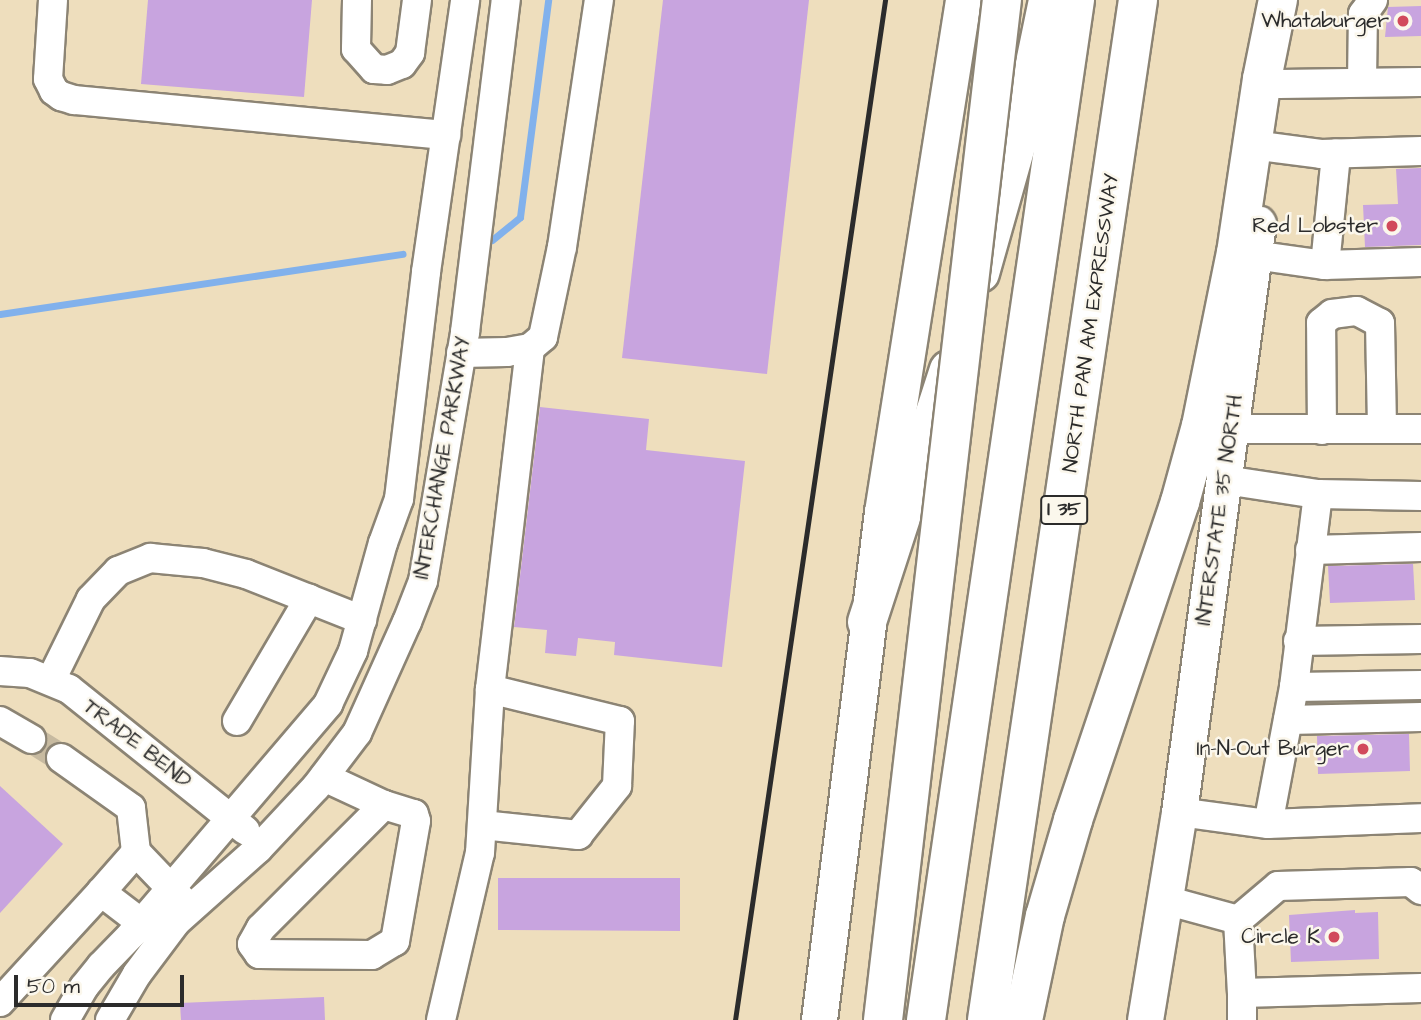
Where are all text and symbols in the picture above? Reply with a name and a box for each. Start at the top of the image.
place label: Whataburger [1261,8,1389,34]
marker: Whataburger [1395,13,1411,29]
street label: NORTH PAN AM EXPRESSWAY [1058,172,1124,474]
place label: Red Lobster [1252,213,1378,239]
marker: Red Lobster [1384,218,1400,234]
street label: INTERCHANGE PARKWAY [409,335,477,581]
street label: INTERSTATE 35 NORTH [1191,393,1249,627]
road number: I 35 [1040,495,1088,526]
street label: TRADE BEND [78,694,196,794]
place label: In-N-Out Burger [1197,736,1349,762]
marker: In-N-Out Burger [1355,741,1371,757]
place label: Circle K [1241,924,1320,950]
marker: Circle K [1326,929,1342,945]
scale bar [18,960,187,1004]
text: 50 m [27,972,80,1001]

